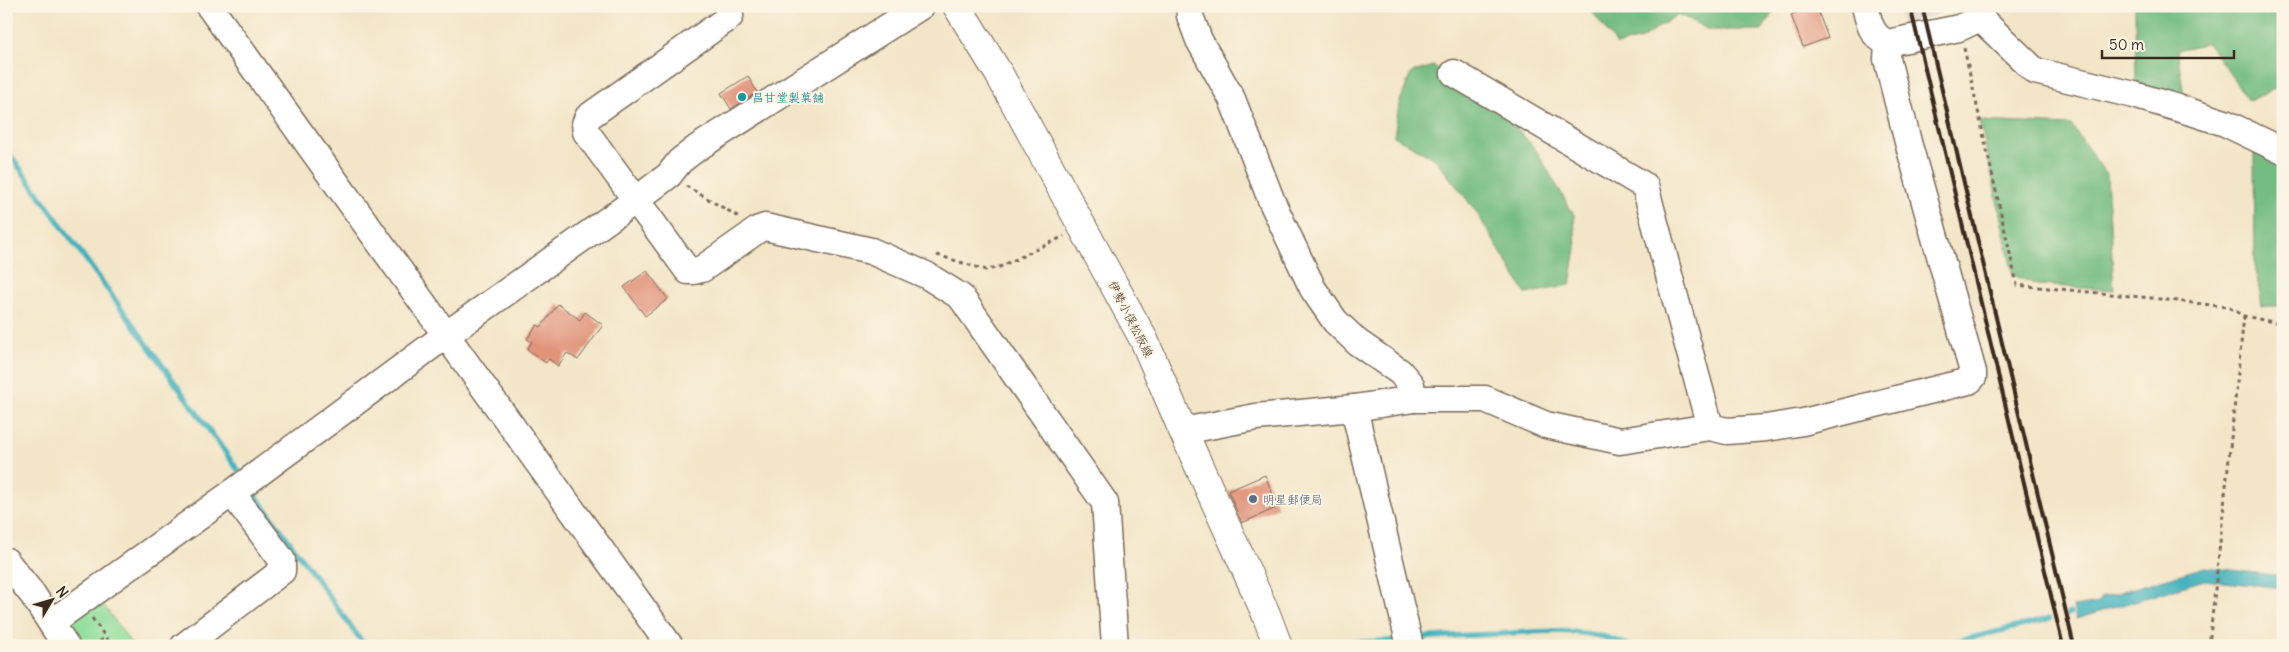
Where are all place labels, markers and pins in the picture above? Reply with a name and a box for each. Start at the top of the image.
place label: 昌甘堂製菓舗 [752,90,824,105]
marker: 昌甘堂製菓舗 [736,91,748,103]
place label: 明星郵便局 [1263,492,1323,507]
marker: 明星郵便局 [1247,493,1259,505]

